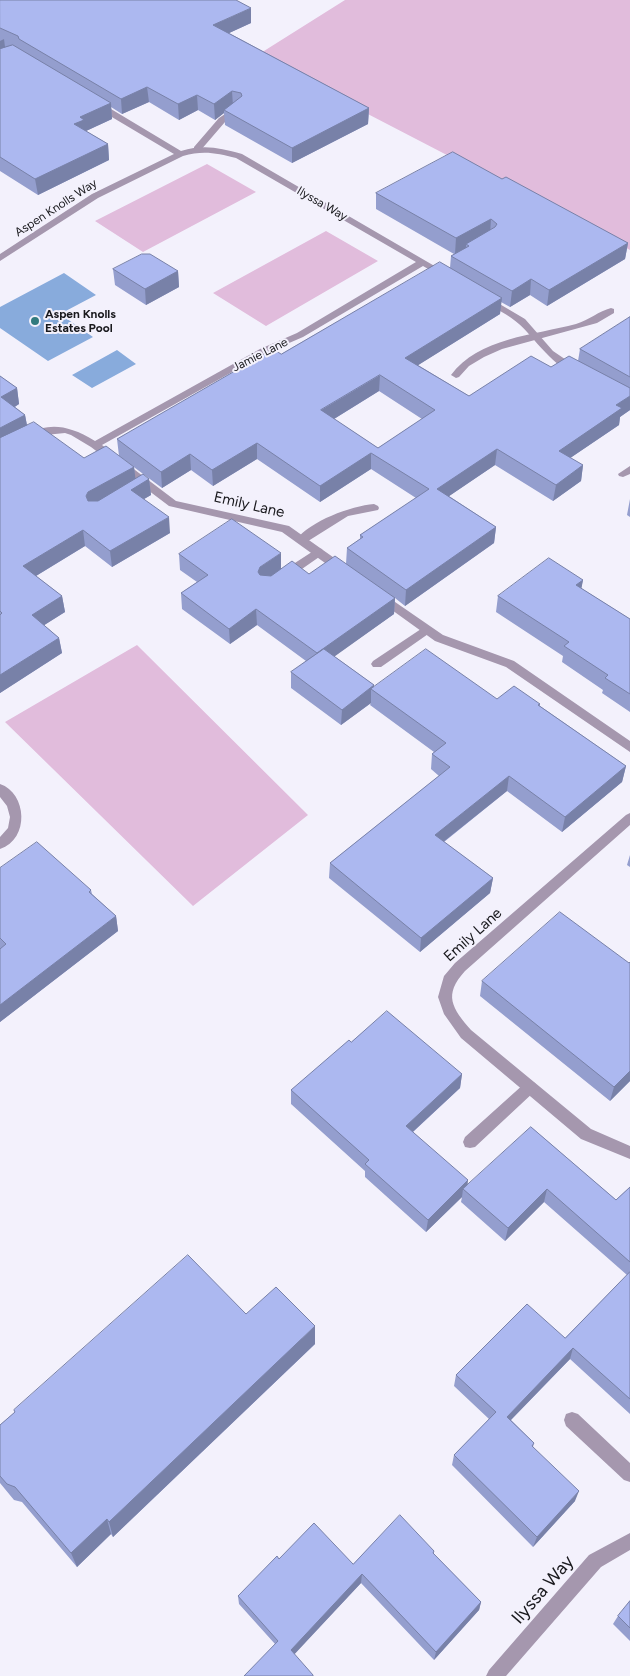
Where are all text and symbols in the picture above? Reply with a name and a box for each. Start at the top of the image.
street label: Aspen Knolls Way [12,176,100,240]
street label: Ilyssa Way [294,184,350,224]
place label: Aspen Knolls Estates Pool [45,307,116,335]
marker: Aspen Knolls Estates Pool [29,315,41,327]
street label: Jamie Lane [230,335,290,375]
street label: Emily Lane [212,488,286,522]
street label: Emily Lane [440,904,506,966]
street label: Ilyssa Way [507,1551,579,1629]

